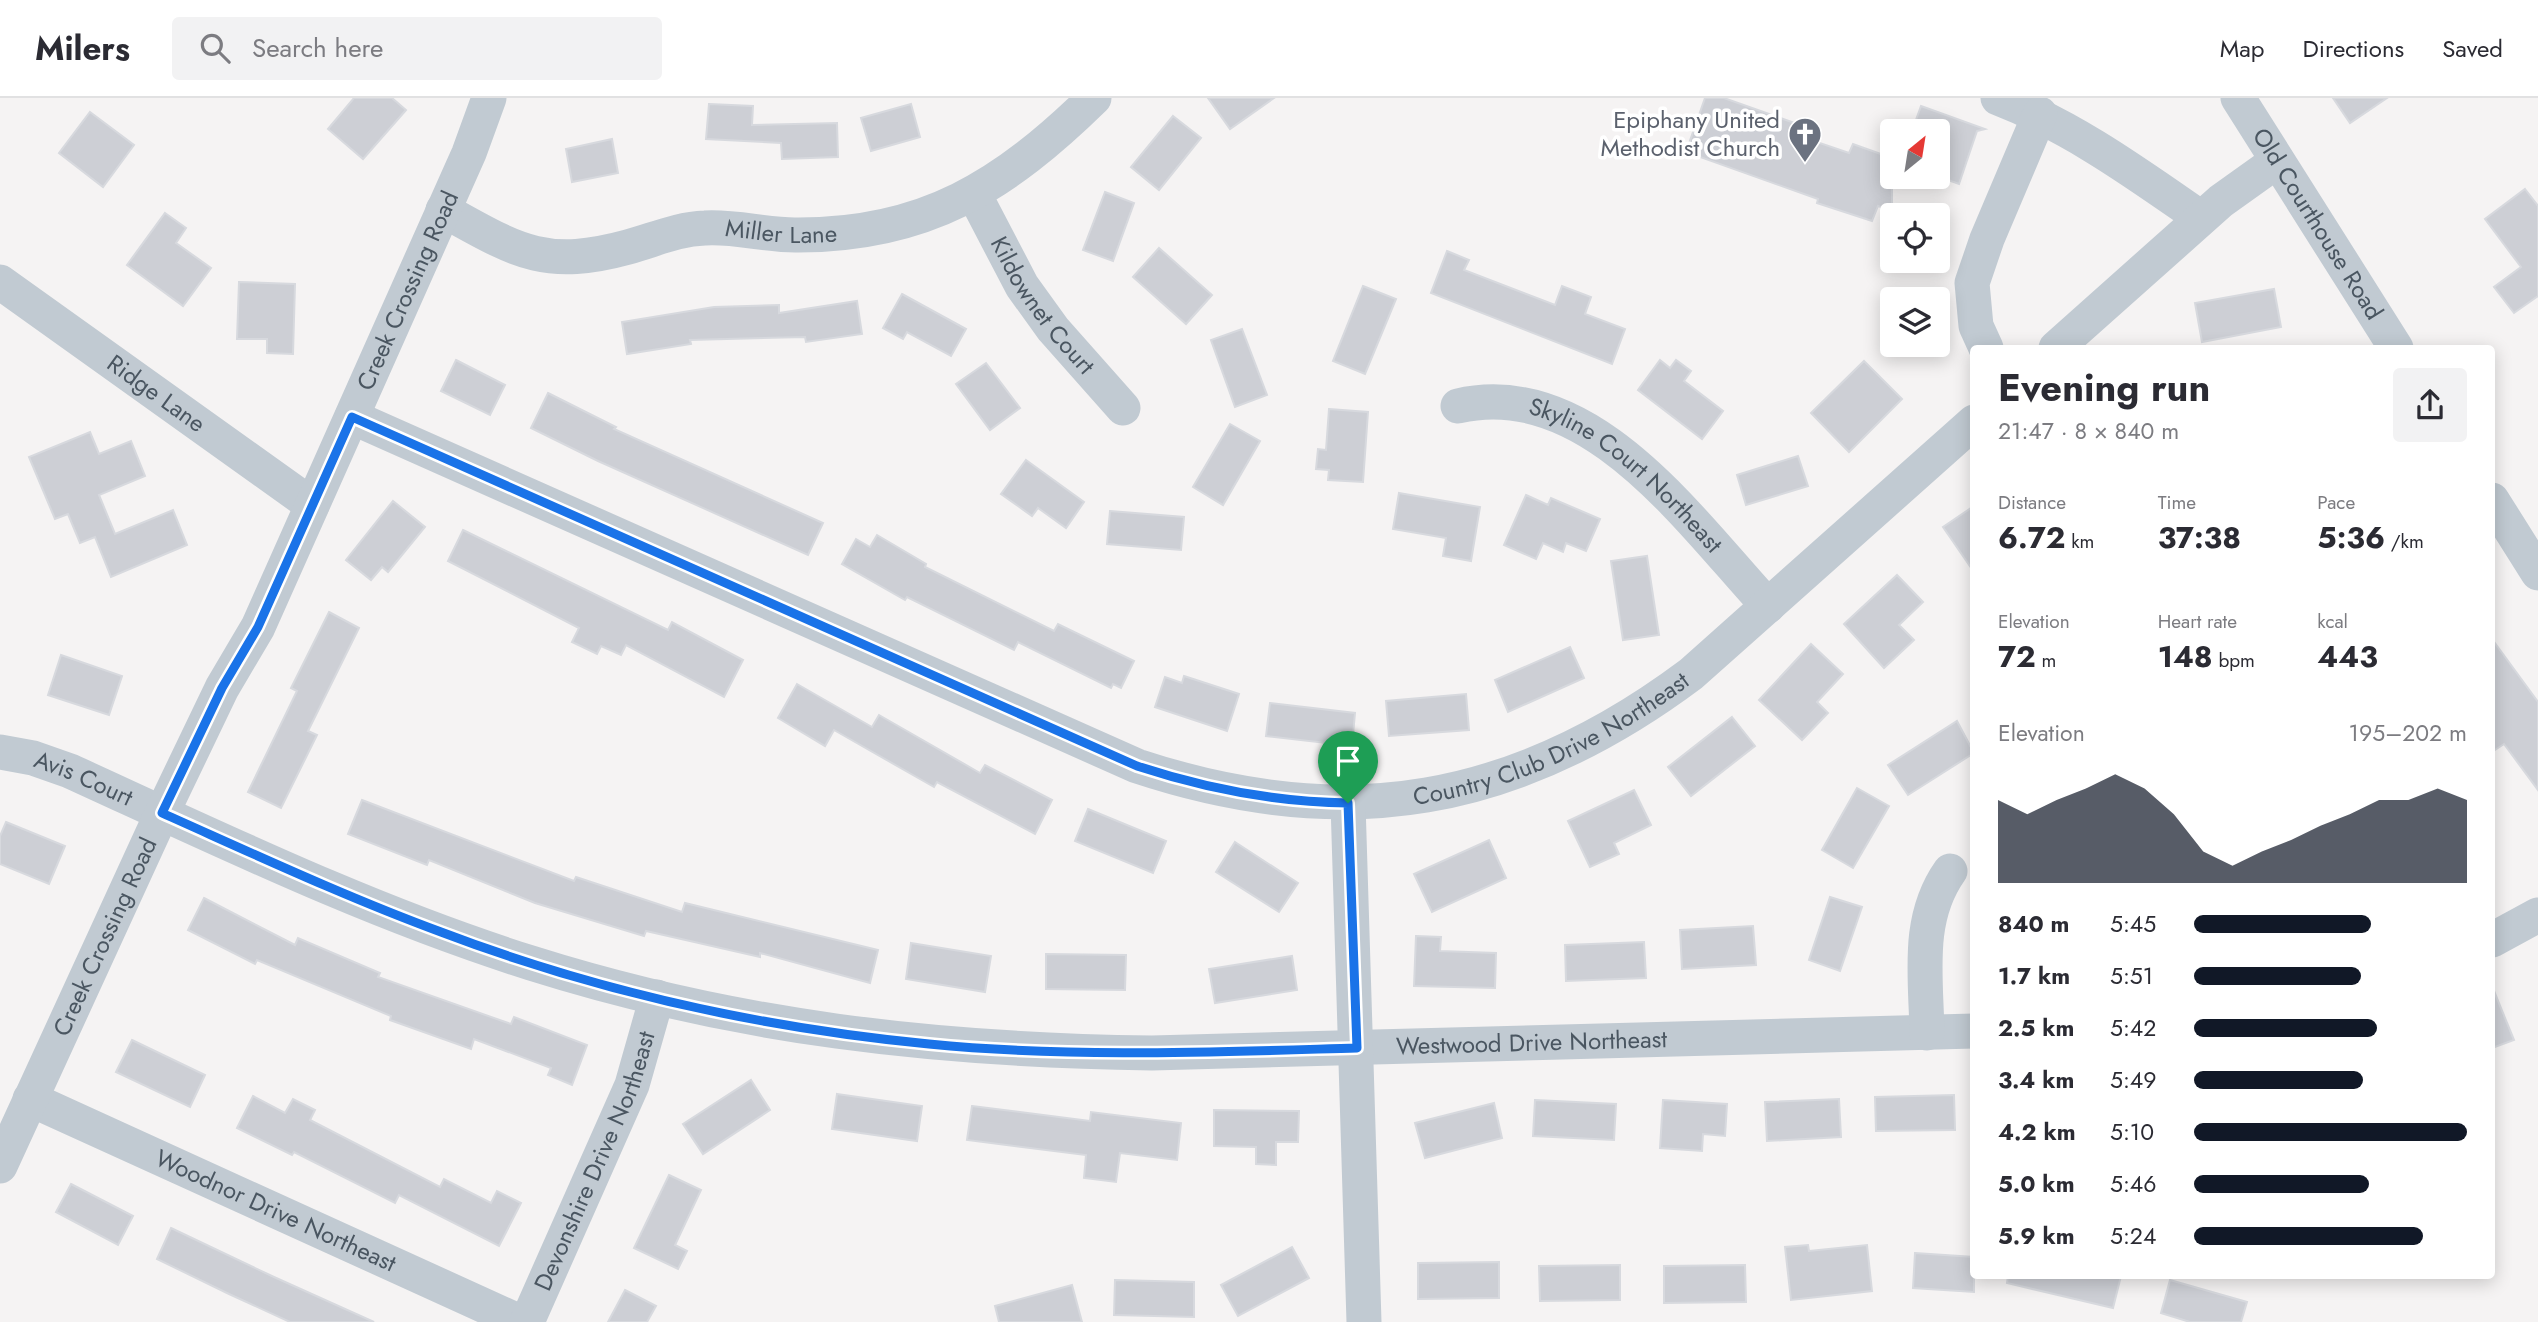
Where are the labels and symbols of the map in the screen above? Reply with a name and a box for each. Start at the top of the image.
place label: Epiphany United Methodist Church [1601,102,1780,165]
church icon: Epiphany United Methodist Church [1786,115,1824,164]
north arrow [1880,119,1950,189]
street label: Old Courthouse Road [2244,121,2392,326]
street label: Creek Crossing Road [348,185,467,396]
street label: Miller Lane [724,210,838,252]
street label: Kildownet Court [982,230,1103,382]
street label: Ridge Lane [100,346,213,441]
street label: Skyline Court Northeast [1525,388,1731,560]
street label: Country Club Drive Northeast [1410,663,1696,814]
pin [1318,731,1378,803]
street label: Avis Court [29,742,139,815]
street label: Creek Crossing Road [44,832,165,1042]
street label: Westwood Drive Northeast [1396,1021,1668,1063]
street label: Devonshire Drive Northeast [525,1027,663,1296]
street label: Woodnor Drive Northeast [150,1140,402,1281]

